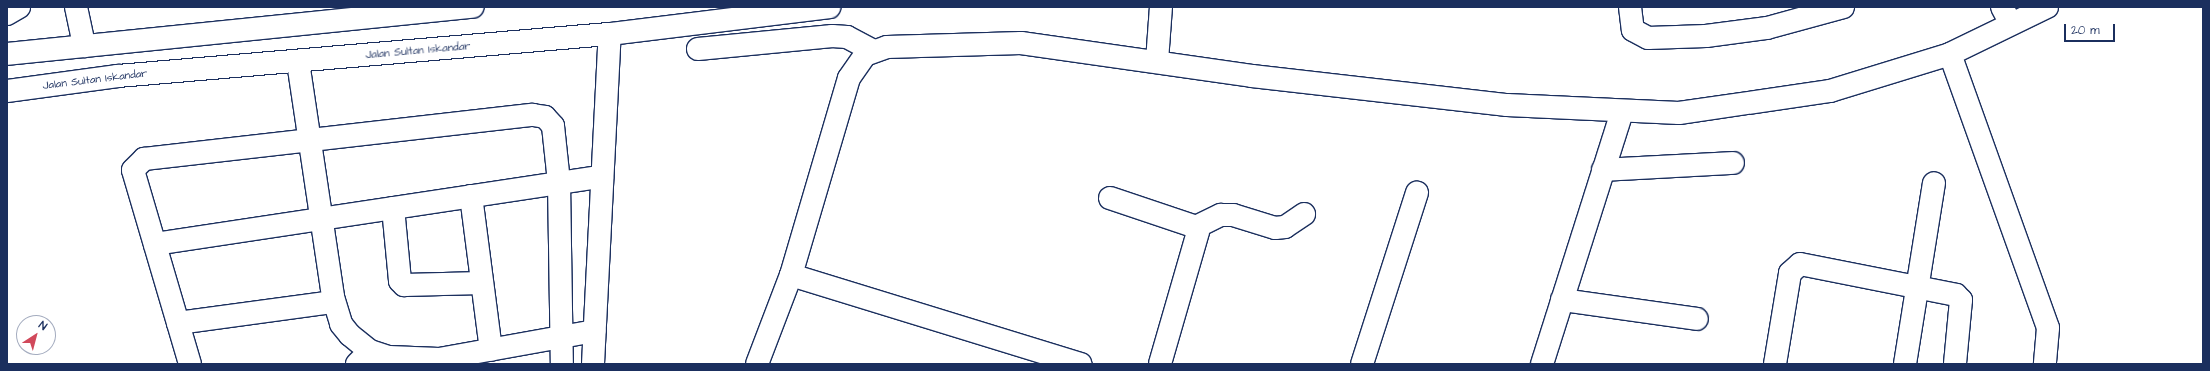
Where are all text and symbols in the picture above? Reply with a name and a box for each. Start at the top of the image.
scale bar [2066,16,2117,42]
text: 20 m [2071,22,2100,39]
street label: Jalan Sultan Iskandar [365,40,471,62]
street label: Jalan Sultan Iskandar [42,67,148,93]
north arrow [16,315,56,355]
text: N [36,318,50,334]

